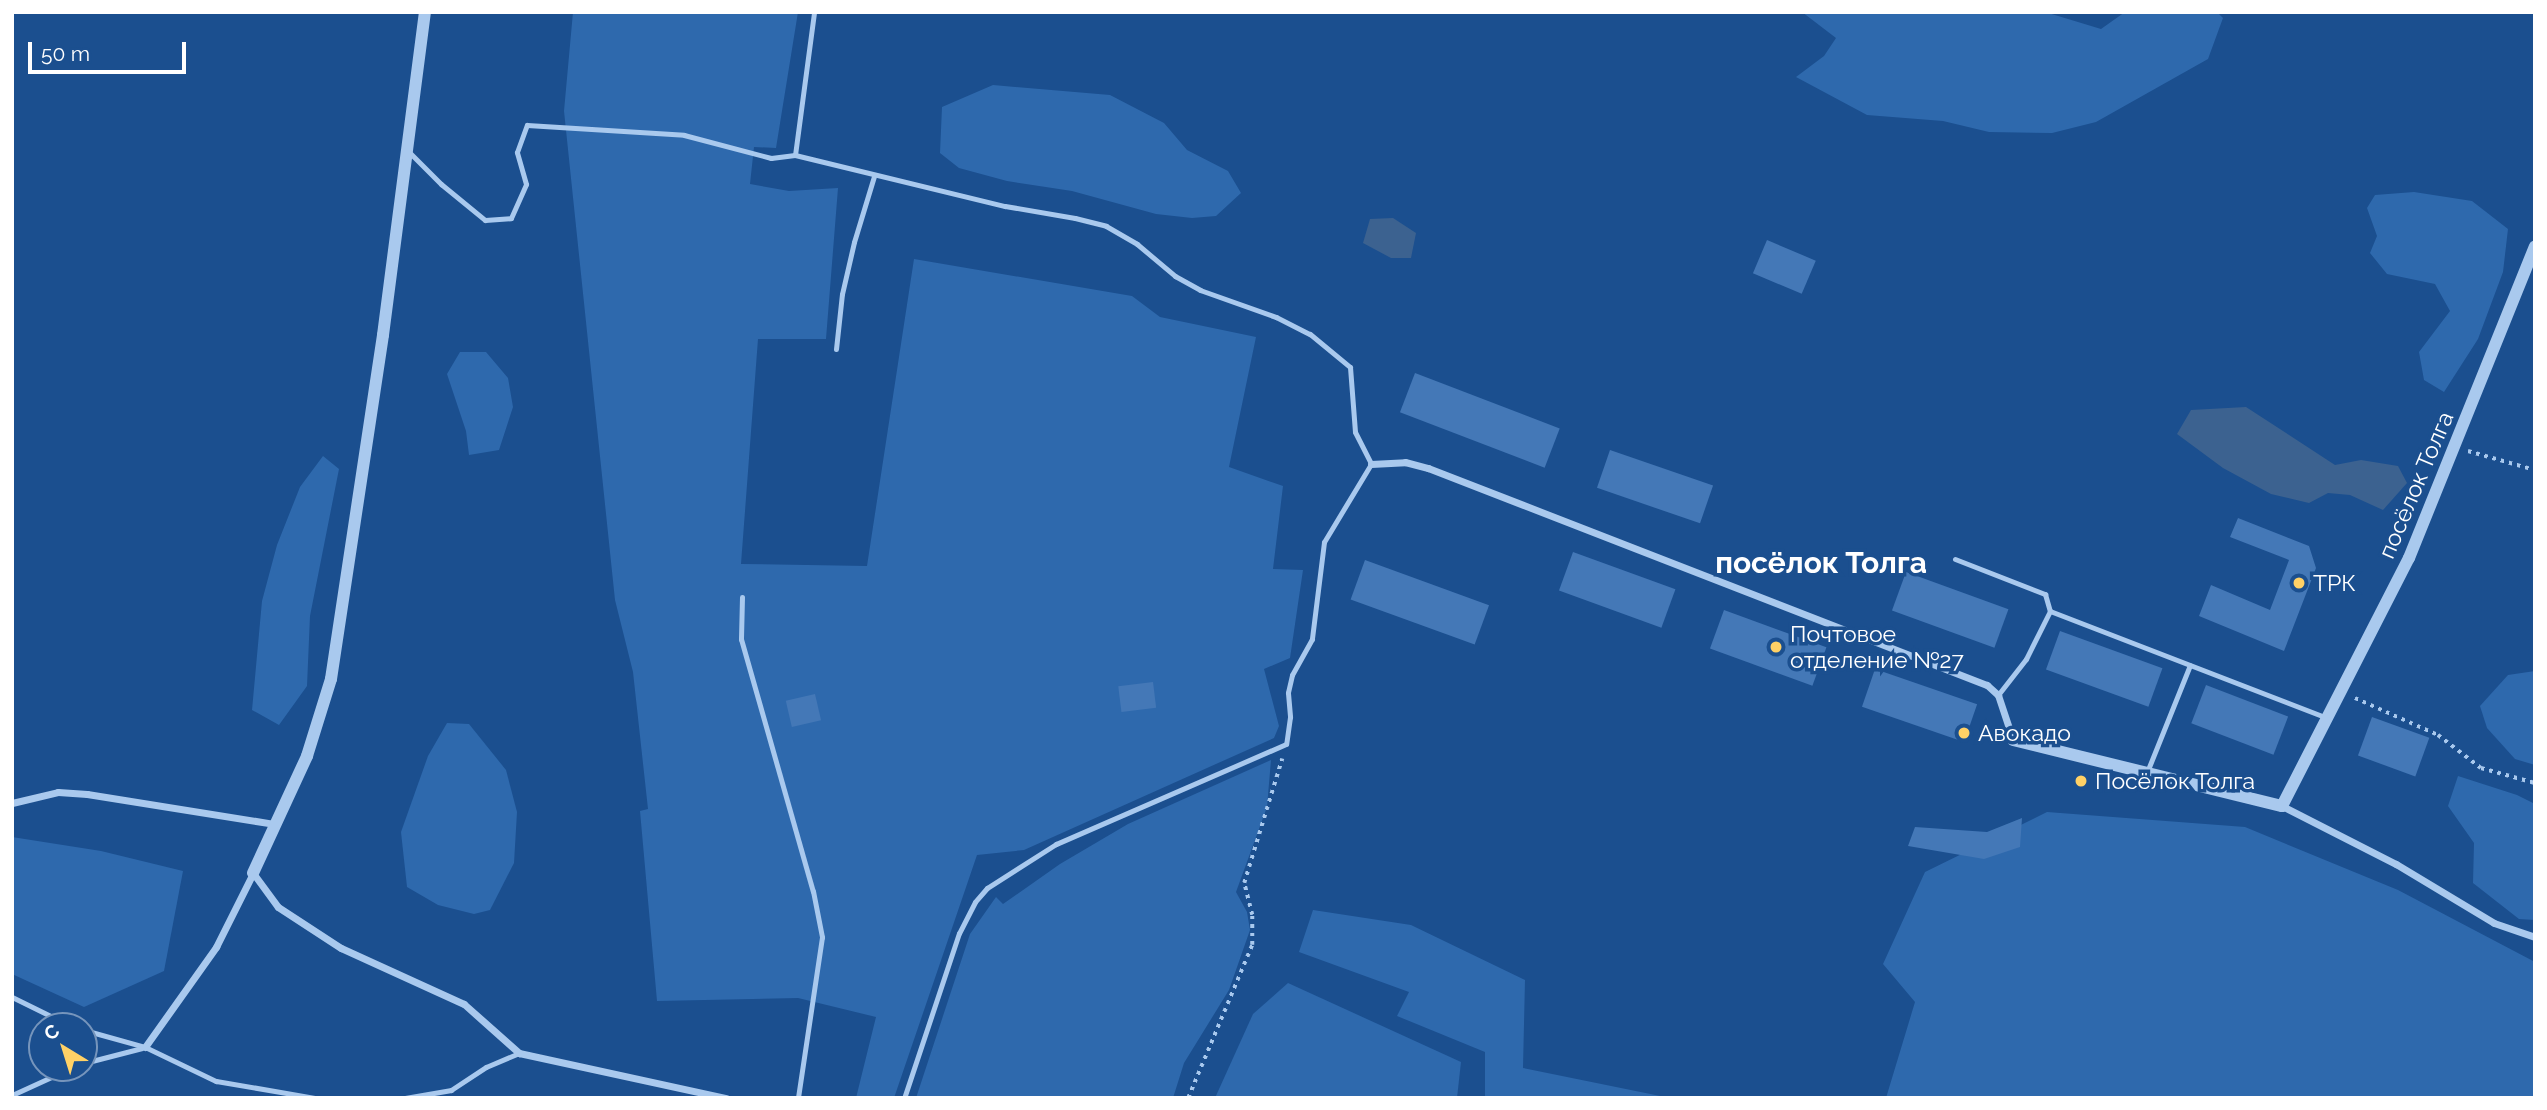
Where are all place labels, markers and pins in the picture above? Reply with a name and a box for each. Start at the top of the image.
place label: ТРК [2313,569,2356,597]
marker: ТРК [2291,575,2307,591]
place label: Почтовое отделение №27 [1790,620,1964,674]
marker: Почтовое отделение №27 [1768,639,1784,655]
place label: Авокадо [1978,719,2071,747]
marker: Авокадо [1956,725,1972,741]
place label: Посёлок Толга [2095,767,2256,795]
marker: Посёлок Толга [2073,773,2089,789]

